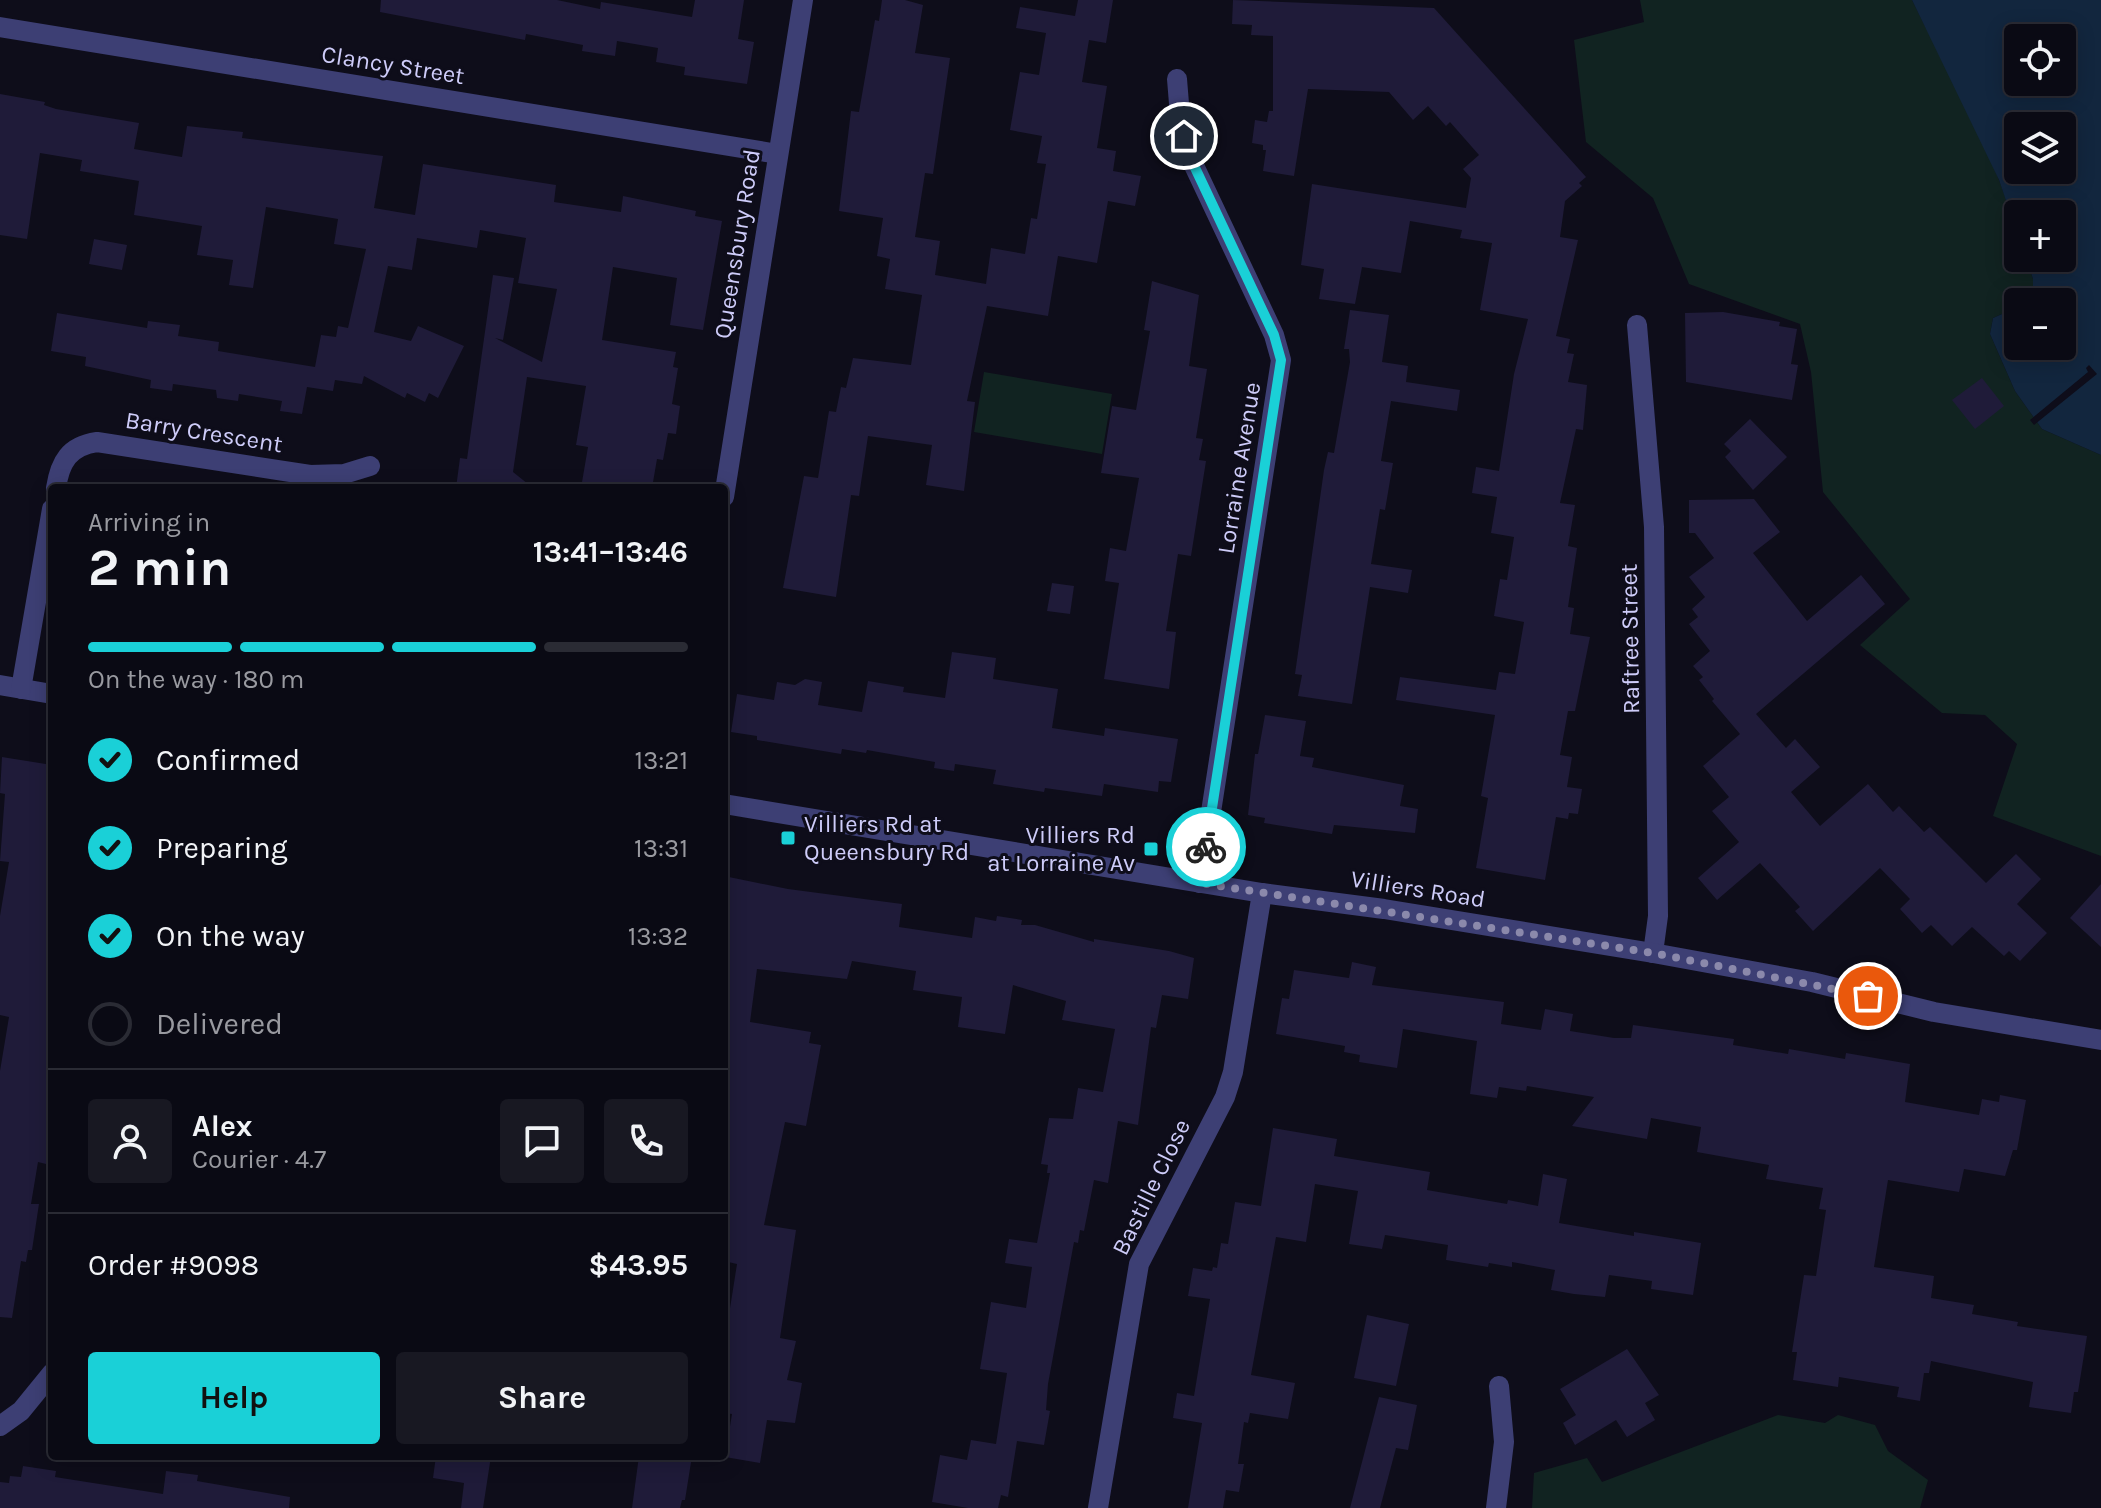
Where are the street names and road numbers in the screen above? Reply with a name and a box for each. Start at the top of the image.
street label: Clancy Street [320,40,466,90]
street label: Queensbury Road [708,147,766,341]
street label: Lorraine Avenue [1212,380,1266,556]
street label: Barry Crescent [123,406,285,458]
street label: Raftree Street [1615,564,1645,714]
street label: Villiers Road [1349,865,1487,913]
street label: Bastille Close [1106,1114,1196,1260]

